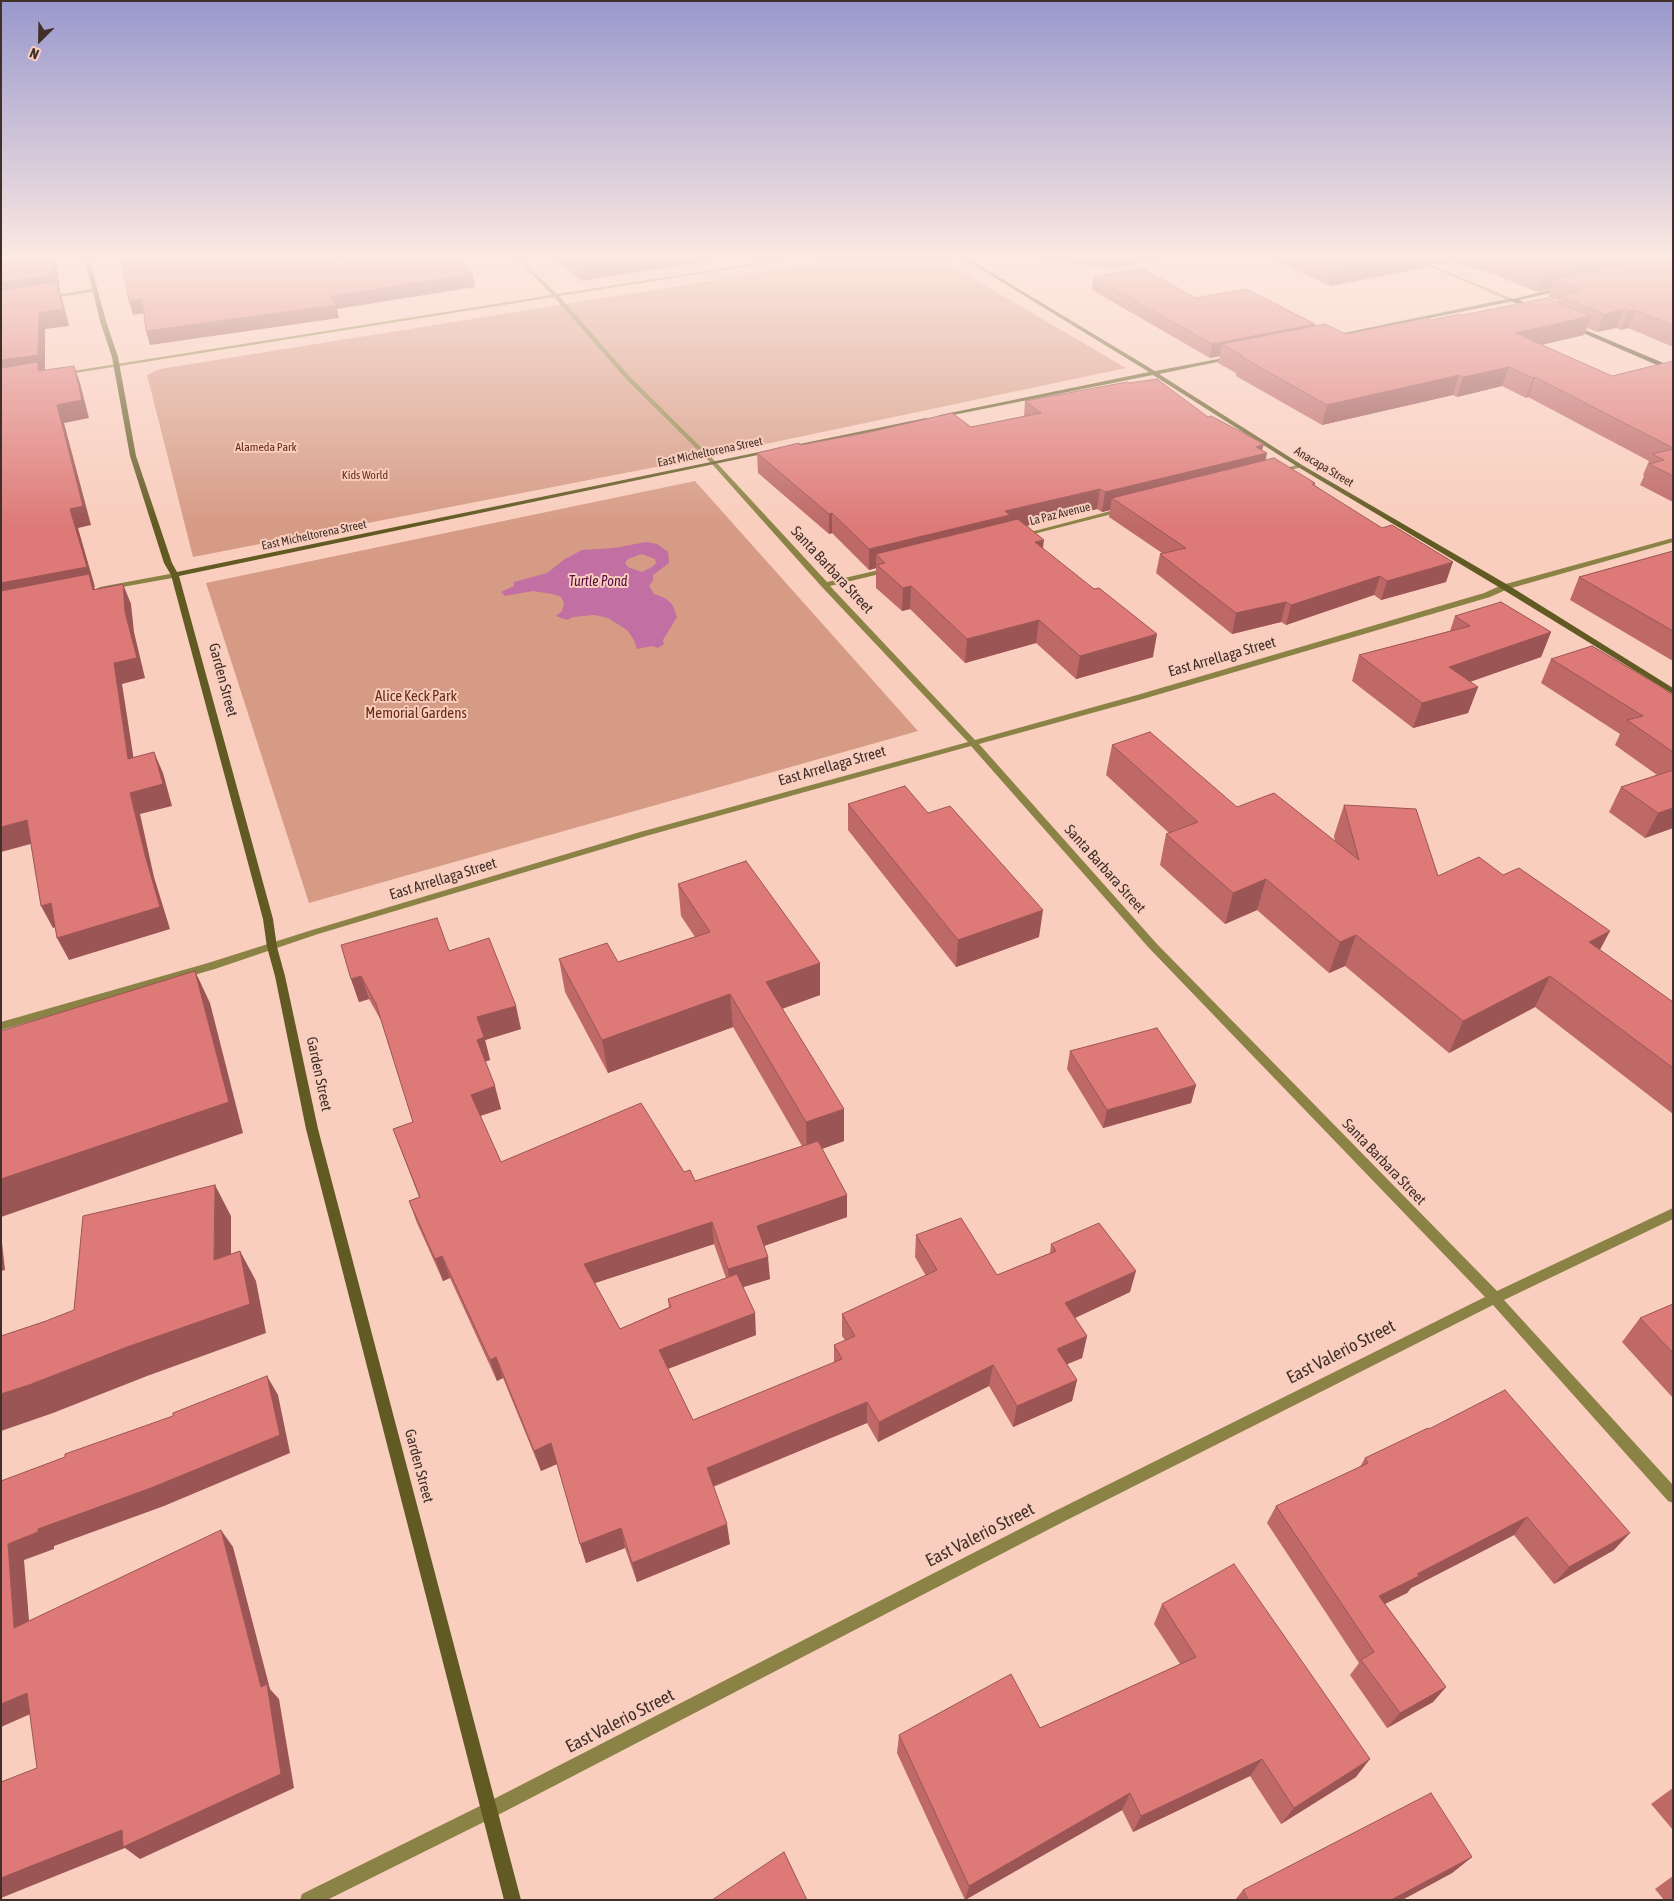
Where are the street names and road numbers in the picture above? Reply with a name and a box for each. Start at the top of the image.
street label: East Micheltorena Street [656,434,764,470]
street label: Anacapa Street [1292,444,1356,490]
street label: La Paz Avenue [1028,499,1092,529]
street label: East Micheltorena Street [260,517,368,553]
street label: Santa Barbara Street [787,523,877,617]
street label: East Arrellaga Street [1166,633,1278,681]
street label: Garden Street [205,641,241,719]
street label: East Arrellaga Street [776,742,888,790]
street label: Santa Barbara Street [1061,821,1149,917]
street label: East Arrellaga Street [387,854,499,904]
street label: Garden Street [302,1035,336,1113]
street label: Santa Barbara Street [1338,1115,1430,1209]
street label: East Valerio Street [1283,1315,1399,1389]
street label: Garden Street [401,1427,437,1505]
street label: East Valerio Street [922,1498,1038,1572]
street label: East Valerio Street [562,1684,678,1758]

